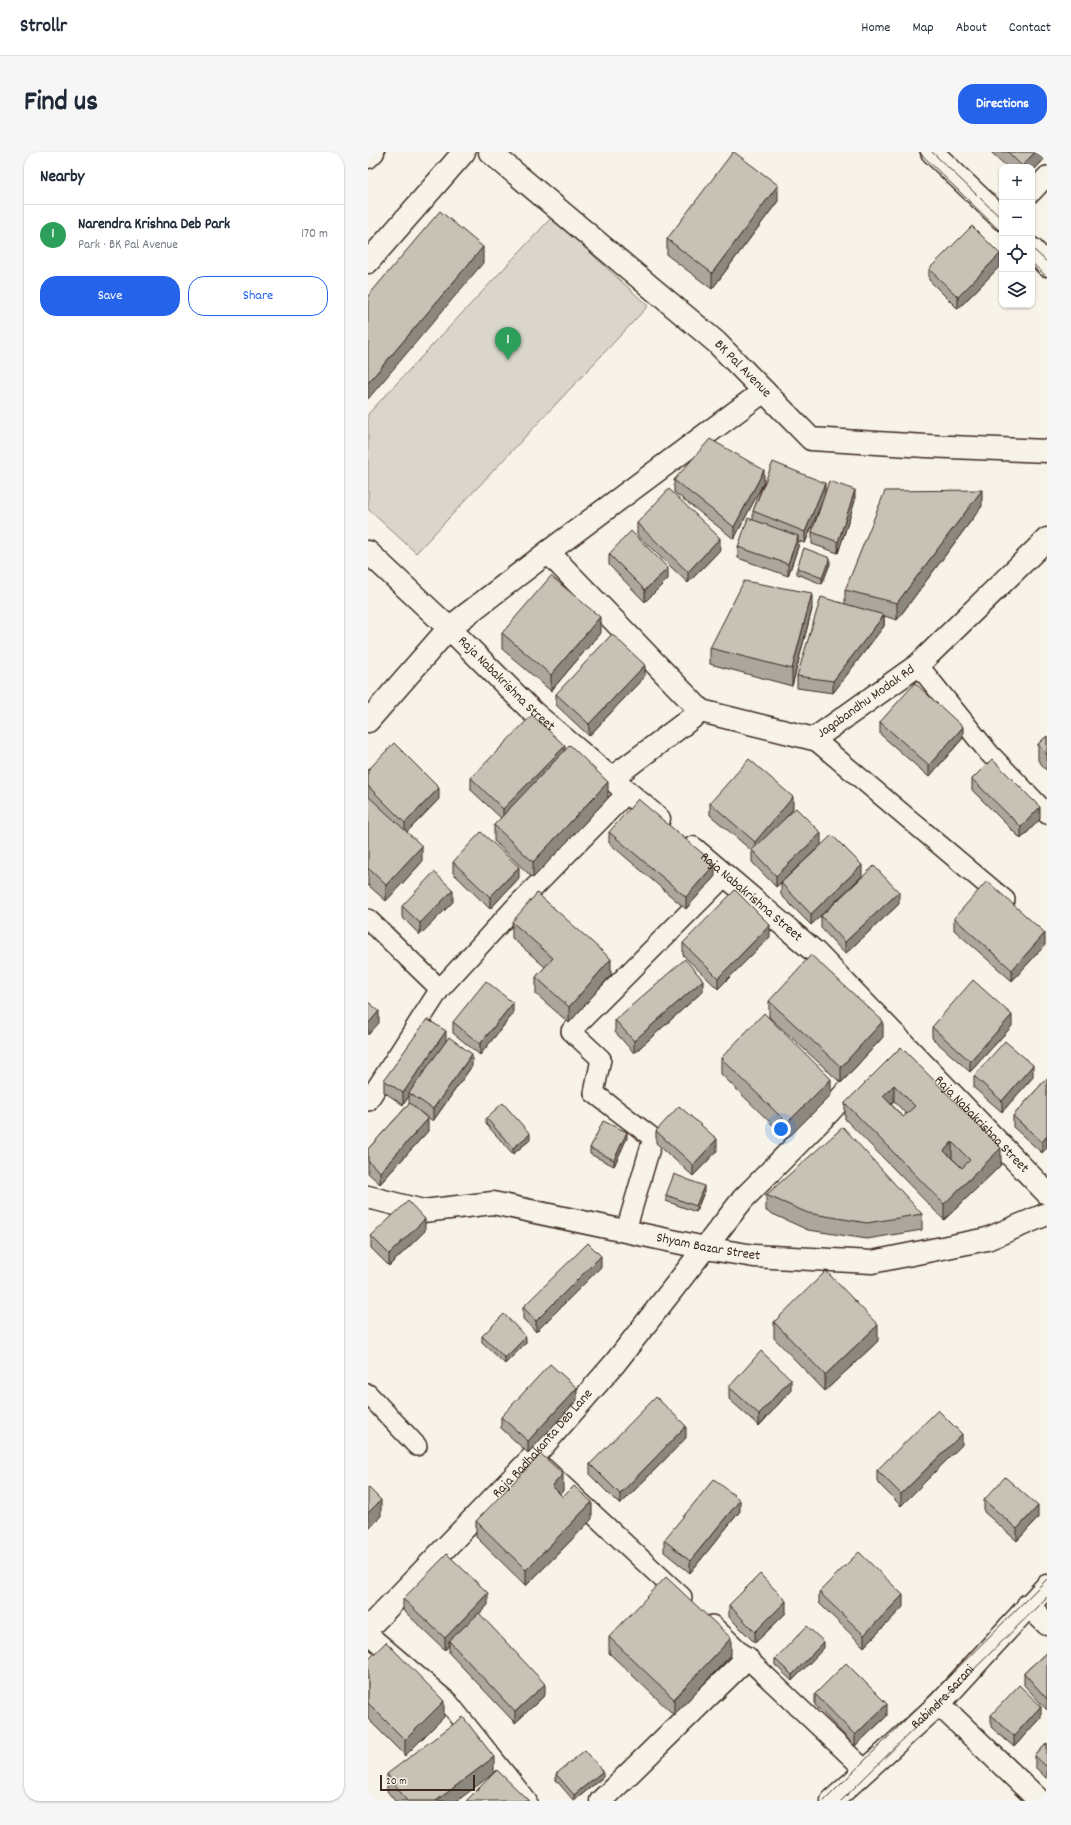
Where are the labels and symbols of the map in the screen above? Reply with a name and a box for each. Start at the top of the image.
pin: 1 [495,327,521,360]
street label: BK Pal Avenue [709,335,776,402]
street label: Raja Nabakrishna Street [453,632,559,736]
street label: Jagabandhu Modak Rd [813,660,919,743]
street label: Raja Nabakrishna Street [695,848,806,947]
street label: Raja Nabakrishna Street [929,1071,1033,1178]
your location [771,1119,791,1139]
street label: Shyam Bazar Street [654,1228,761,1266]
street label: Raja Radhakanta Deb Lane [488,1385,598,1503]
street label: Rabindra Sarani [907,1660,980,1734]
scale bar [380,1773,475,1792]

